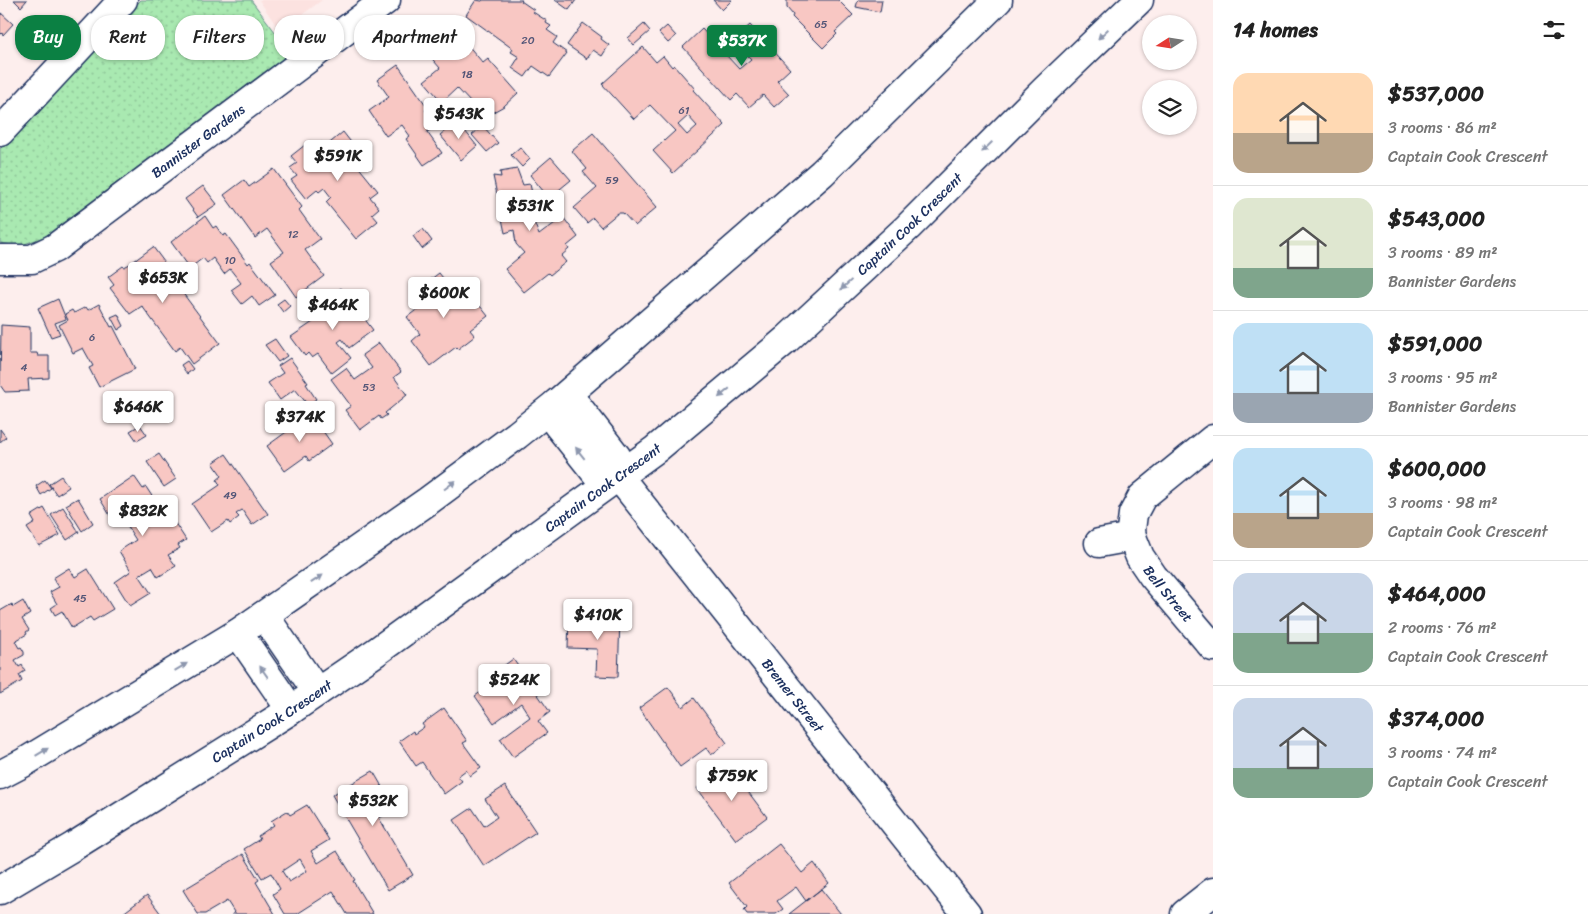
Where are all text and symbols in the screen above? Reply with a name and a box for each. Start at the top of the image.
text: 14 homes [1233,11,1318,49]
chip: Buy [15,15,81,60]
chip: Rent [91,15,165,60]
chip: Filters [175,15,264,60]
chip: New [274,15,344,60]
chip: Apartment [354,15,475,60]
house number: 65 [815,15,828,34]
north arrow [1142,15,1198,70]
map controls [1142,15,1197,135]
icon: filters [1540,16,1568,44]
pin: $537K [707,24,777,67]
text: $537K [718,26,766,55]
one-way arrow [1098,28,1110,40]
house number: 20 [521,31,535,50]
house number: 18 [461,65,473,84]
text: $537,000 [1388,75,1484,113]
button: layers [1142,80,1197,135]
icon: home [1273,93,1333,153]
street label: Bannister Gardens [145,97,250,185]
pin: $543K [424,98,494,140]
text: $543K [434,99,484,128]
house number: 61 [679,101,690,120]
text: 3 rooms · 86 m² [1388,113,1497,142]
pin: $591K [303,140,373,182]
text: $591K [315,141,361,170]
one-way arrow [982,141,994,153]
text: Captain Cook Crescent [1388,142,1548,171]
street label: Captain Cook Crescent [850,166,969,282]
house number: 59 [605,171,619,190]
pin: $531K [495,190,565,232]
text: $531K [507,191,553,220]
text: $543,000 [1388,200,1485,238]
icon: home [1273,218,1333,278]
house number: 12 [287,225,299,244]
text: 3 rooms · 89 m² [1388,238,1497,267]
house number: 10 [224,251,236,270]
pin: $653K [128,262,198,304]
text: $653K [139,263,187,292]
text: Bannister Gardens [1388,267,1516,296]
pin: $600K [409,276,479,319]
text: $600K [419,278,469,307]
one-way arrow [840,279,852,291]
pin: $464K [298,288,368,331]
text: $464K [308,290,358,319]
text: $591,000 [1388,325,1482,363]
house number: 6 [89,328,95,347]
icon: home [1273,343,1333,403]
house number: 4 [21,358,28,377]
text: 3 rooms · 95 m² [1388,363,1498,392]
house number: 53 [363,378,375,397]
one-way arrow [718,387,731,398]
pin: $646K [103,390,173,433]
text: $646K [114,392,162,421]
text: Bannister Gardens [1388,392,1516,421]
pin: $374K [265,400,335,443]
text: $374K [276,402,324,431]
street label: Captain Cook Crescent [539,436,668,539]
one-way arrow [575,447,586,460]
text: $600,000 [1388,450,1486,488]
icon: home [1273,468,1333,528]
one-way arrow [443,479,456,490]
house number: 49 [223,486,237,505]
text: 3 rooms · 98 m² [1388,488,1497,517]
pin: $832K [108,494,178,537]
text: $832K [119,496,167,525]
text: Captain Cook Crescent [1388,517,1548,546]
street label: Bell Street [1137,560,1200,628]
one-way arrow [311,574,324,583]
text: $464,000 [1388,575,1486,613]
house number: 45 [73,589,87,608]
icon: home [1273,593,1333,653]
pin: $410K [563,598,633,641]
text: $410K [574,600,622,629]
text: 2 rooms · 76 m² [1388,613,1497,642]
text: Captain Cook Crescent [1388,642,1548,671]
street label: Bremer Street [755,653,831,739]
one-way arrow [175,663,188,672]
pin: $524K [479,664,549,706]
one-way arrow [259,665,269,678]
text: $524K [489,665,539,694]
street label: Captain Cook Crescent [206,672,339,770]
text: $374,000 [1388,700,1484,738]
icon: home [1273,718,1333,778]
text: 3 rooms · 74 m² [1388,738,1497,767]
one-way arrow [36,747,49,756]
pin: $759K [697,760,767,802]
text: $759K [707,761,757,790]
text: Captain Cook Crescent [1388,767,1548,796]
pin: $532K [338,784,408,827]
text: $532K [349,786,397,815]

